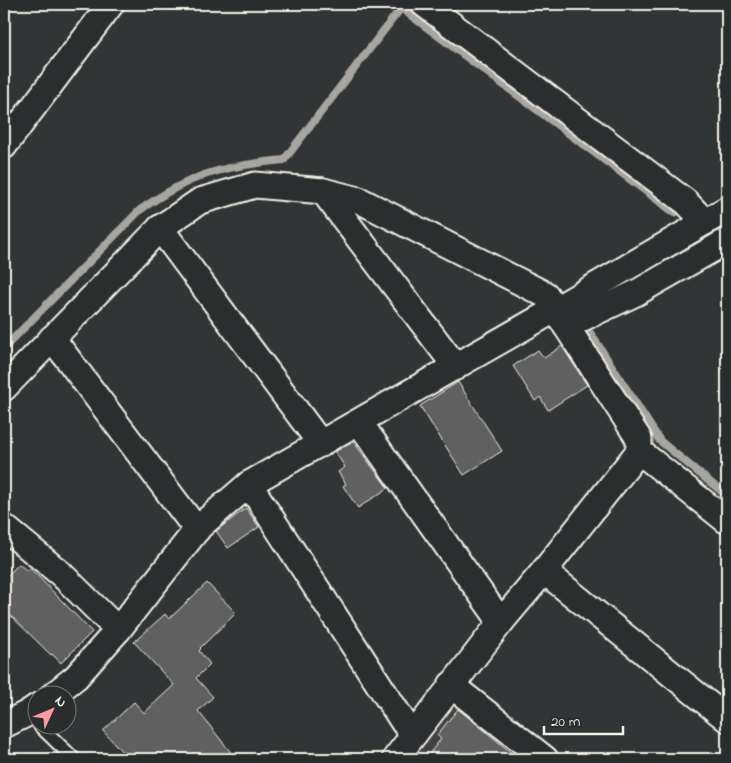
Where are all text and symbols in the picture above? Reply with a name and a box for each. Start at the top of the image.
north arrow [28,686,78,736]
text: N [49,691,71,713]
scale bar [544,703,622,735]
text: 20 m [551,711,581,733]

